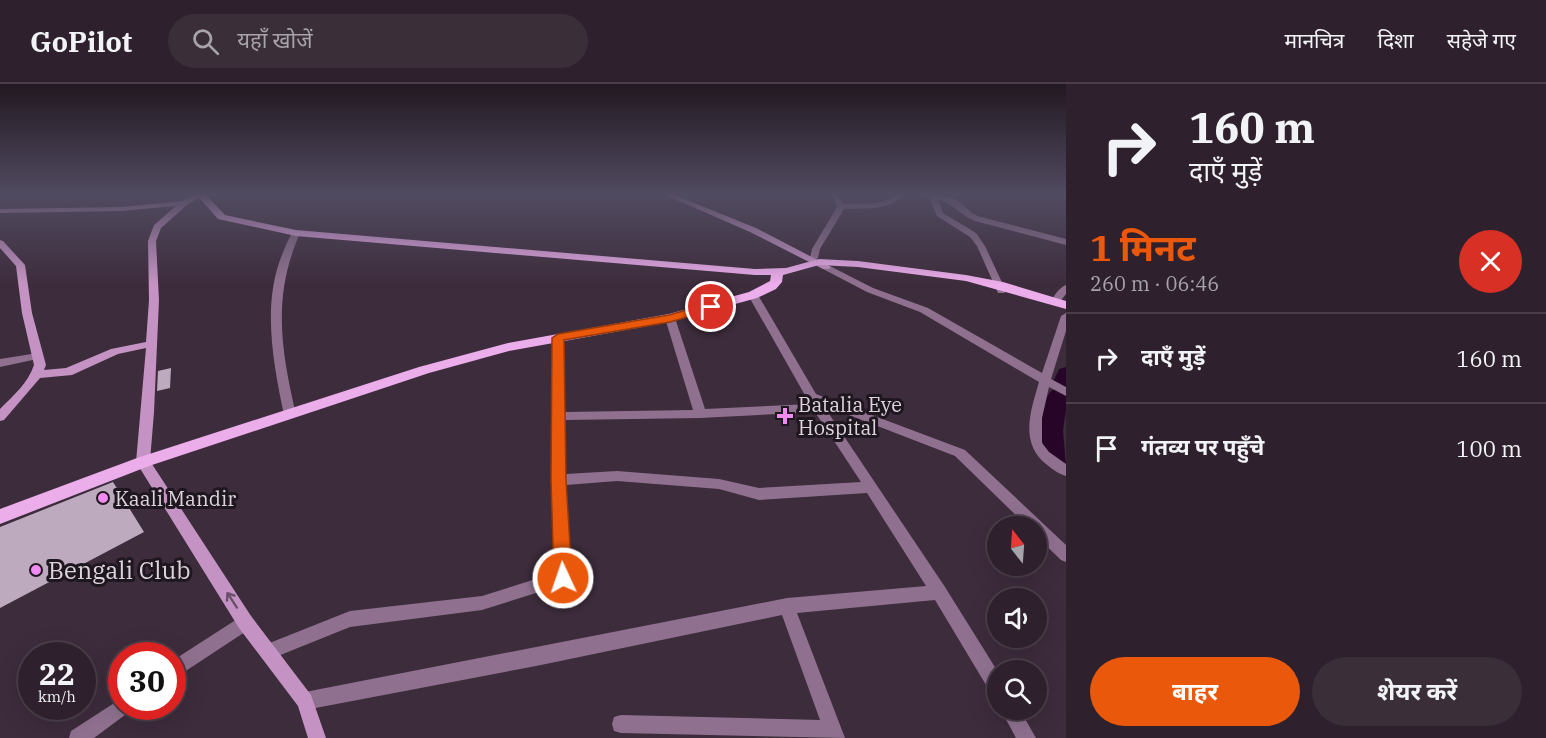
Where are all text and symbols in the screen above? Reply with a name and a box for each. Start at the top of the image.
search box [168,14,588,68]
text: GoPilot [30,23,132,60]
icon: search [189,25,222,58]
text: यहाँ खोजें [237,25,313,54]
text: मानचित्र [1284,26,1344,54]
text: दिशा [1377,26,1414,54]
text: सहेजे गए [1447,26,1516,54]
text: 160 m [1189,100,1315,155]
icon: right [1090,108,1168,186]
text: दाएँ मुड़ें [1189,153,1262,188]
text: 1 मिनट [1090,224,1196,271]
button: close [1459,230,1522,293]
text: 260 m · 06:46 [1090,270,1219,297]
pin [685,281,736,332]
icon: arrive [694,290,727,323]
icon: right [1090,342,1123,375]
text: दाएँ मुड़ें [1141,342,1205,371]
text: 160 m [1456,344,1522,373]
place label: Batalia Eye Hospital [798,391,902,441]
marker: Batalia Eye Hospital [776,407,794,425]
icon: arrive [1090,432,1123,465]
text: गंतव्य पर पहुँचे [1141,432,1264,461]
text: 100 m [1456,434,1522,463]
place label: Kaali Mandir [115,485,236,512]
marker: Kaali Mandir [96,491,110,505]
north arrow [987,516,1047,576]
map controls [987,516,1047,720]
position arrow [531,546,595,610]
place label: Bengali Club [48,554,191,586]
marker: Bengali Club [29,563,43,577]
button: sound [987,588,1047,648]
one-way arrow [225,592,237,609]
speed limit sign: 30 [108,642,186,720]
text: 22 [39,654,75,693]
button: बाहर [1090,657,1300,726]
button: शेयर करें [1312,657,1522,726]
button: search [987,660,1047,720]
text: km/h [38,687,76,706]

